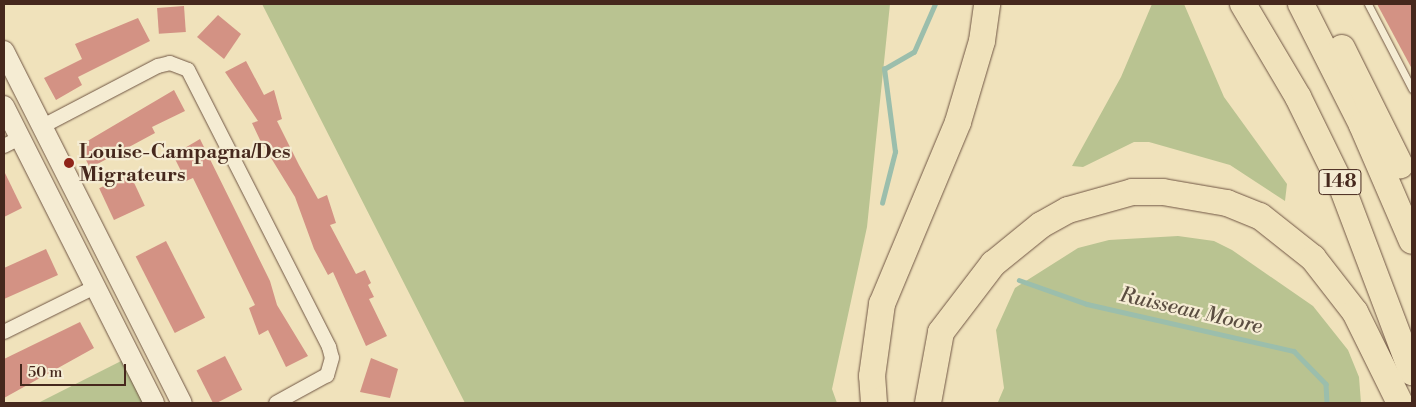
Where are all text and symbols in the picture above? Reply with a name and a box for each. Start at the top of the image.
place label: Louise-Campagna/Des Migrateurs [79,140,291,187]
marker: Louise-Campagna/Des Migrateurs [63,157,75,169]
road number: 148 [1318,166,1362,198]
water label: Ruisseau Moore [1117,282,1265,340]
scale bar [22,354,129,386]
text: 50 m [28,363,62,382]

